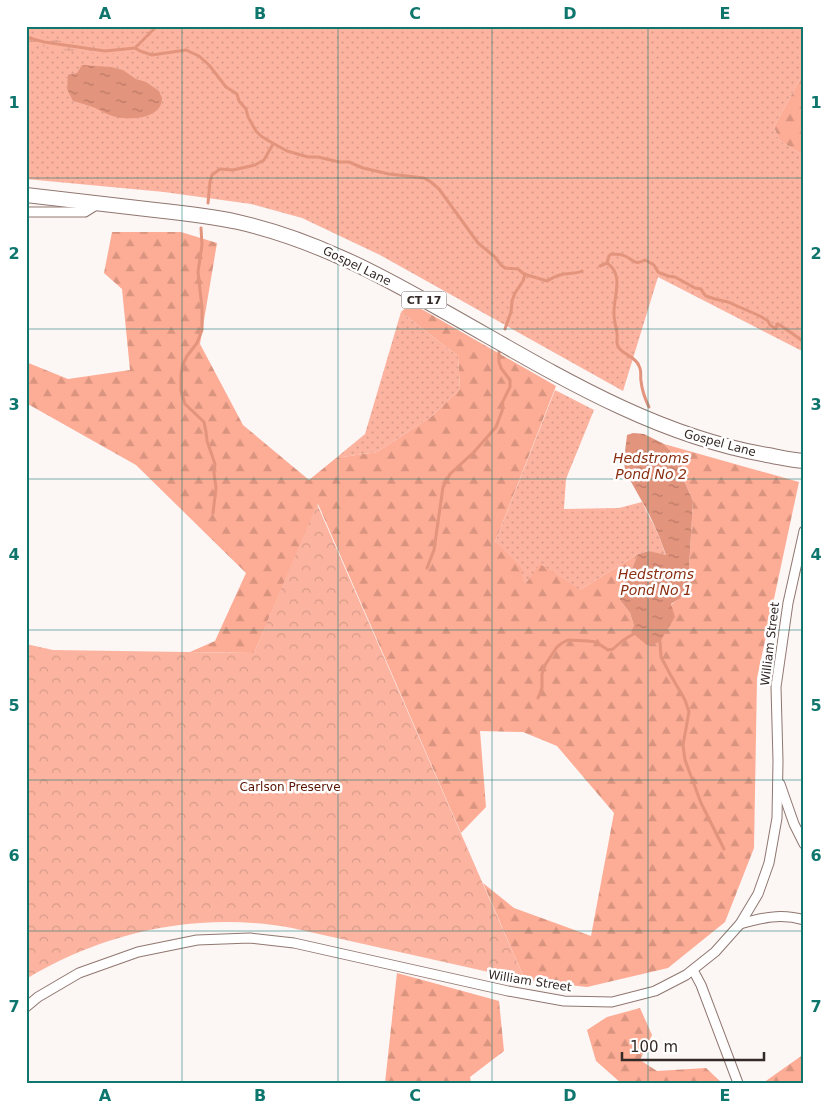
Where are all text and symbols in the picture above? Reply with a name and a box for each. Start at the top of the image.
text: A [99,4,112,23]
text: B [254,4,266,23]
text: C [409,4,421,23]
text: D [563,4,577,23]
text: E [720,4,730,23]
text: 1 [8,93,20,112]
text: 1 [810,93,822,112]
street label: Gospel Lane [321,243,393,289]
text: 2 [8,244,20,263]
text: 2 [810,244,822,263]
road number: CT 17 [402,292,446,308]
text: 3 [8,395,20,414]
text: 3 [810,395,822,414]
street label: Gospel Lane [682,427,758,459]
water label: Hedstroms Pond No 2 [613,450,689,482]
text: 4 [8,545,20,564]
text: 4 [810,545,822,564]
water label: Hedstroms Pond No 1 [618,566,694,598]
street label: William Street [758,601,782,687]
text: 5 [8,696,20,715]
text: 5 [810,696,822,715]
park label: Carlson Preserve [239,780,341,794]
text: 6 [8,846,20,865]
text: 6 [810,846,822,865]
street label: William Street [487,967,573,995]
text: 7 [8,997,20,1016]
text: 7 [810,997,822,1016]
scale bar [622,1029,765,1061]
text: 100 m [630,1038,678,1056]
text: A [99,1086,112,1105]
text: B [254,1086,266,1105]
text: C [409,1086,421,1105]
text: D [563,1086,577,1105]
text: E [720,1086,730,1105]

